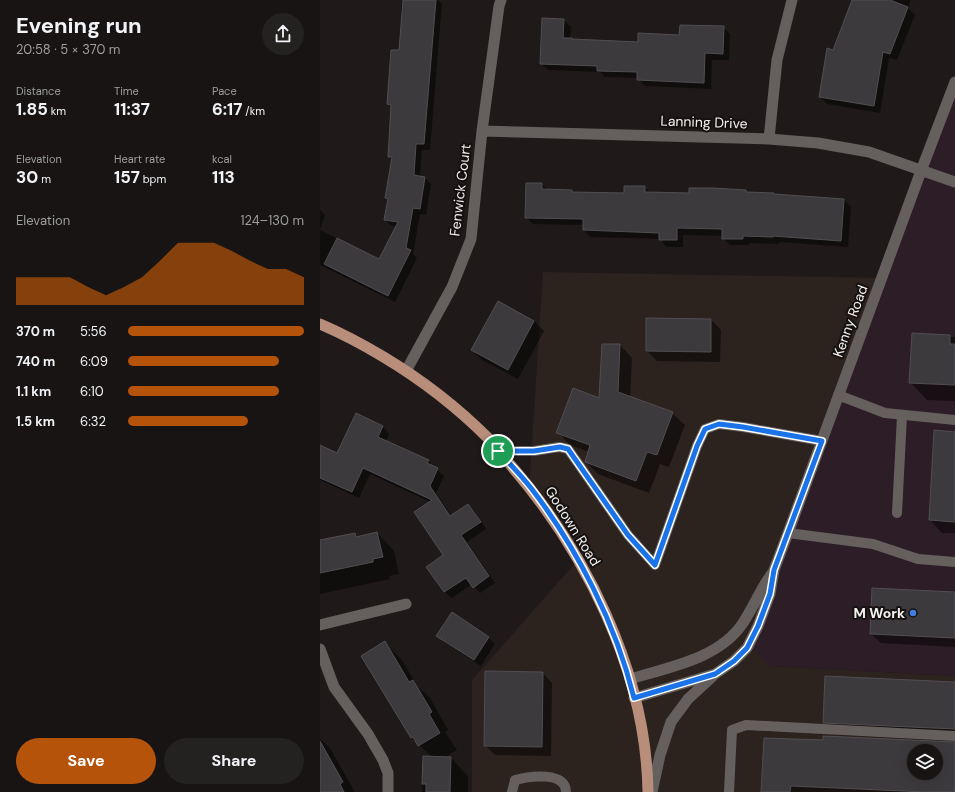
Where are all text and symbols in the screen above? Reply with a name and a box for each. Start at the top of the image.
text: Evening run [16,11,142,40]
button: share [262,13,304,55]
text: 20:58 · 5 × 370 m [16,41,120,58]
text: Distance [16,84,61,98]
text: Time [114,84,139,98]
text: Pace [212,84,237,98]
text: 1.85 [16,98,48,120]
text: 11:37 [114,98,150,120]
text: 6:17 [212,98,242,120]
text: km [48,104,66,118]
text: /km [242,104,265,118]
street label: Lanning Drive [660,111,748,133]
street label: Fenwick Court [445,143,475,237]
text: Elevation [16,152,62,166]
text: Heart rate [114,152,165,166]
text: kcal [212,152,232,166]
text: 30 [16,166,38,188]
text: 157 [114,166,140,188]
text: 113 [212,166,235,188]
text: m [38,172,51,186]
text: bpm [140,172,166,186]
text: Elevation [16,212,70,229]
text: 124–130 m [240,212,304,229]
street label: Kenny Road [829,282,871,360]
text: 370 m [16,323,55,340]
text: 5:56 [80,323,107,340]
text: 740 m [16,353,55,370]
text: 6:09 [80,353,108,370]
text: 1.1 km [16,383,51,400]
text: 6:10 [80,383,104,400]
text: 1.5 km [16,413,55,430]
text: 6:32 [80,413,106,430]
pin [481,434,515,468]
icon: arrive [487,440,509,462]
street label: Godown Road [541,483,605,569]
place label: M Work [853,604,905,622]
marker: M Work [908,608,918,618]
button: Save [16,738,156,784]
button: Share [164,738,304,784]
map controls [907,744,943,780]
button: layers [907,744,943,780]

